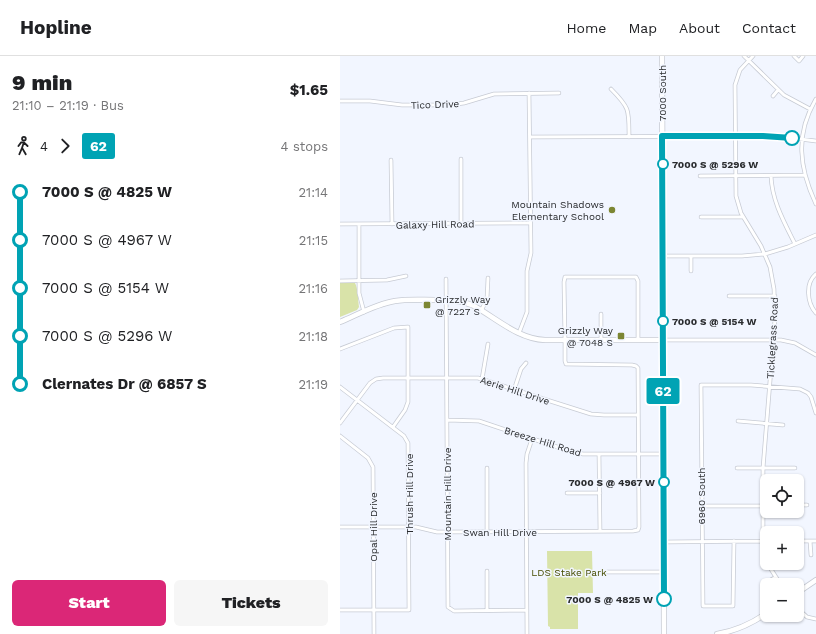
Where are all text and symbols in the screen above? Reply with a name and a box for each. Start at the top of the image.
text: Hopline [20,16,92,39]
text: Home [566,20,606,36]
text: Map [628,20,657,36]
text: About [679,20,720,36]
text: Contact [742,20,796,36]
street label: 7000 South [657,65,668,121]
text: 9 min [12,70,72,95]
text: $1.65 [290,81,328,99]
text: 21:10 – 21:19 · Bus [12,98,124,113]
street label: Tico Drive [411,98,460,111]
unlabelled marker [784,130,800,146]
icon: walk [12,135,34,157]
icon: forward [54,135,76,157]
text: 62 [90,138,107,154]
text: 4 [40,139,48,154]
text: 4 stops [281,139,328,154]
marker: 7000 S @ 5296 W [657,158,669,170]
place label: 7000 S @ 5296 W [672,159,758,170]
text: 7000 S @ 4825 W [42,183,172,201]
text: 21:14 [298,185,328,200]
place label: Mountain Shadows Elementary School [511,199,604,222]
marker: Mountain Shadows Elementary School [607,205,617,215]
street label: Galaxy Hill Road [395,218,475,231]
text: 7000 S @ 4967 W [42,231,172,249]
text: 21:15 [299,233,328,248]
text: 7000 S @ 5154 W [42,279,169,297]
text: 21:16 [299,281,328,296]
place label: Grizzly Way @ 7227 S [435,294,491,317]
street label: Ticklegrass Road [765,297,780,379]
marker: Grizzly Way @ 7227 S [422,300,432,310]
marker: 7000 S @ 5154 W [657,315,669,327]
place label: 7000 S @ 5154 W [672,316,757,327]
place label: Grizzly Way @ 7048 S [558,325,614,348]
text: 7000 S @ 5296 W [42,327,172,345]
text: 21:18 [298,329,328,344]
marker: Grizzly Way @ 7048 S [616,331,626,341]
street label: Aerie Hill Drive [479,374,551,407]
text: Clernates Dr @ 6857 S [42,375,207,393]
text: 21:19 [298,377,328,392]
line badge: 62 [645,378,681,404]
text: 62 [655,383,671,399]
street label: Breeze Hill Road [503,425,583,458]
street label: Mountain Hill Drive [442,447,453,540]
street label: Thrush Hill Drive [404,453,415,535]
street label: 6960 South [696,468,707,524]
map controls [760,474,804,622]
button: locate [760,474,804,518]
marker: 7000 S @ 4967 W [658,476,670,488]
place label: 7000 S @ 4967 W [568,477,655,488]
street label: Opal Hill Drive [368,492,379,562]
button: + [760,526,804,570]
street label: Swan Hill Drive [463,527,537,538]
park label: LDS Stake Park [531,567,607,578]
button: − [760,578,804,622]
button: Start [12,580,166,626]
button: Tickets [174,580,328,626]
marker: 7000 S @ 4825 W [656,591,672,607]
place label: 7000 S @ 4825 W [566,594,653,605]

